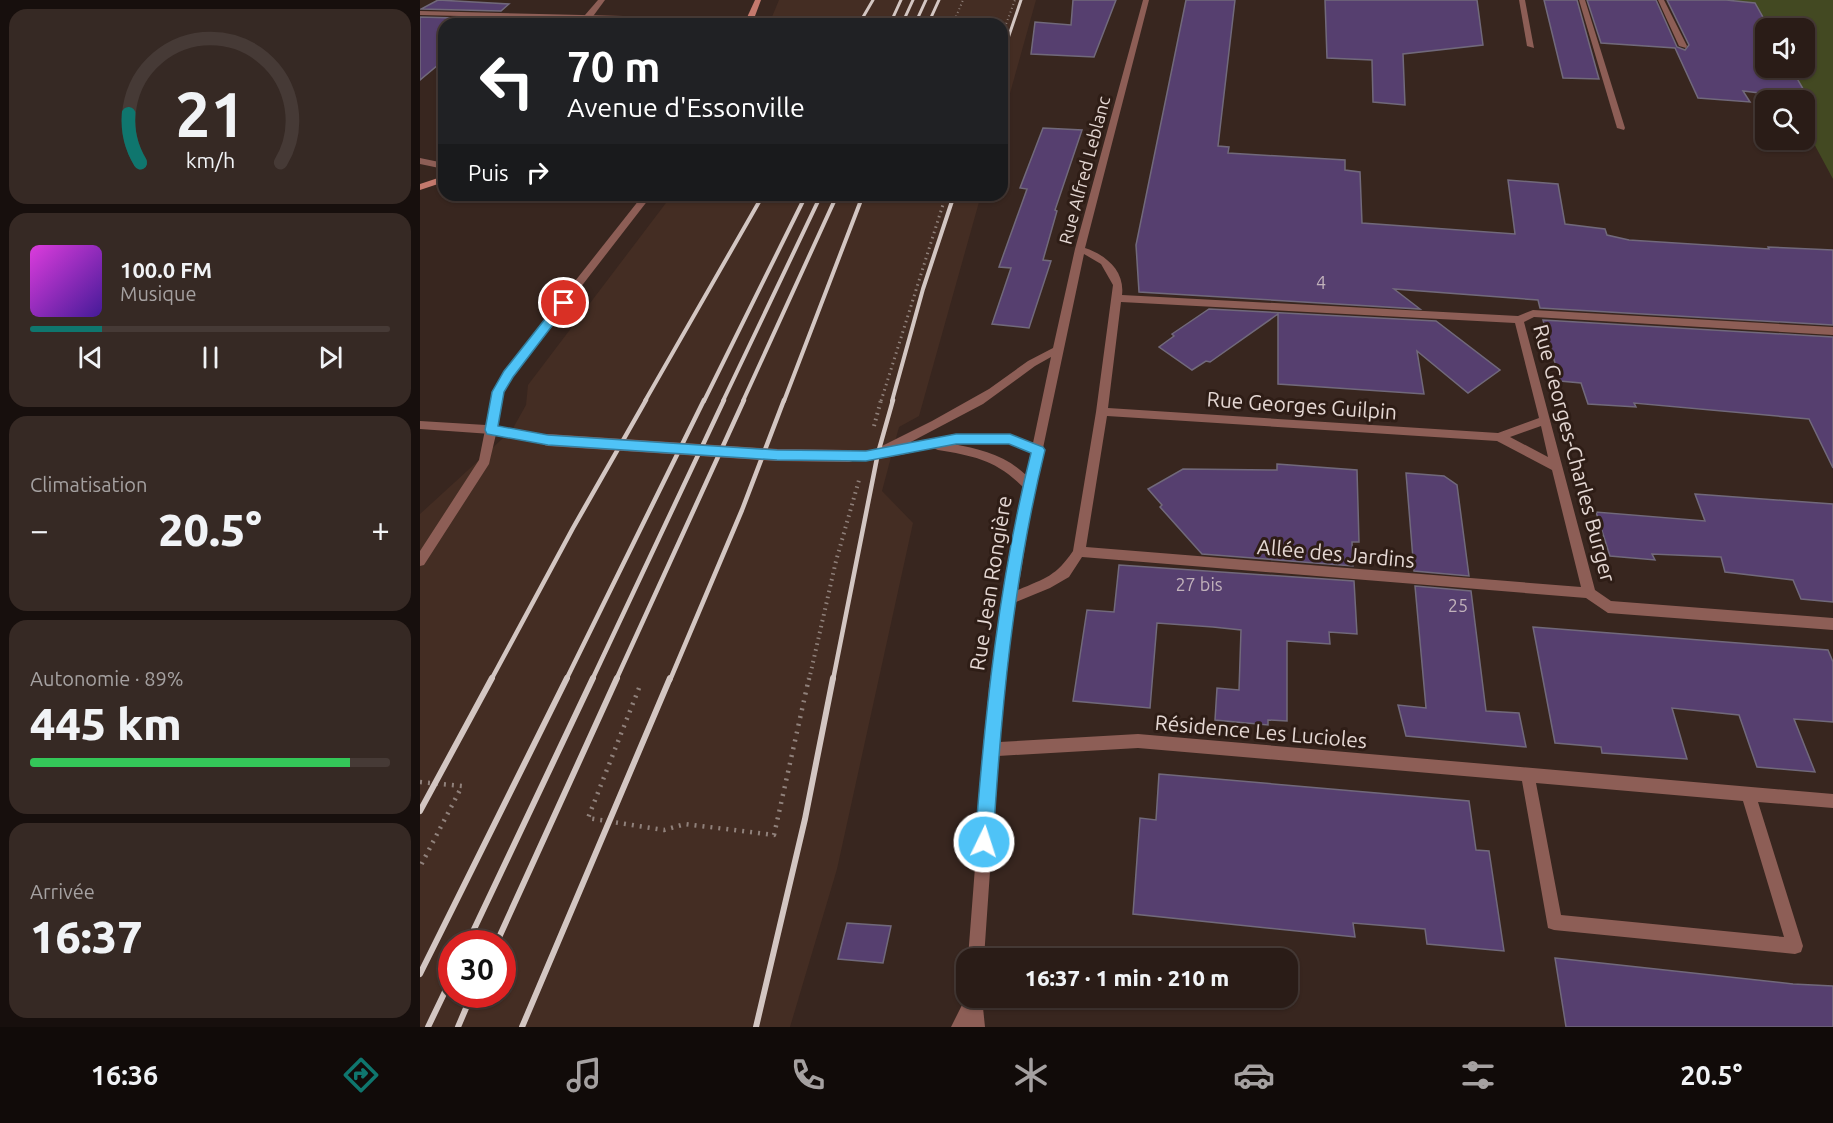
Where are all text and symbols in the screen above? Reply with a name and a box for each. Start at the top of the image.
map controls [1755,18,1815,150]
button: sound [1755,18,1815,78]
icon: left [468,42,546,120]
text: 70 m [567,43,661,90]
text: 21 [175,79,245,149]
button: search [1755,90,1815,150]
text: Avenue d'Essonville [567,92,805,122]
street label: Rue Alfred Leblanc [1055,94,1113,246]
text: km/h [185,149,235,173]
icon: right [521,156,554,189]
text: Puis [468,160,509,185]
text: 100.0 FM [120,257,212,282]
house number: 4 [1316,272,1326,292]
pin [538,277,589,328]
text: Musique [120,282,197,305]
icon: arrive [547,286,580,319]
street label: Rue Georges-Charles Burger [1529,322,1621,584]
icon: previous [74,341,107,374]
icon: pause [194,341,227,374]
icon: next [314,341,347,374]
street label: Rue Georges Guilpin [1206,386,1398,424]
text: Climatisation [30,473,147,496]
street label: Rue Jean Rongière [964,494,1016,672]
text: 20.5° [158,504,262,555]
text: − [30,511,49,548]
text: + [371,511,390,548]
street label: Allée des Jardins [1256,534,1416,572]
house number: 27 bis [1175,574,1223,594]
house number: 25 [1448,595,1468,615]
text: Autonomie · 89% [30,667,184,690]
text: 445 km [30,698,182,749]
street label: Résidence Les Lucioles [1154,710,1368,752]
position arrow [952,810,1016,874]
text: Arrivée [30,880,95,903]
text: 16:37 [30,911,143,962]
speed limit sign: 30 [438,930,516,1008]
text: 16:37 · 1 min · 210 m [1025,965,1229,990]
icon: directions [340,1054,382,1096]
icon: music [563,1054,605,1096]
icon: phone [787,1054,829,1096]
icon: climate [1010,1054,1052,1096]
icon: car [1233,1054,1275,1096]
icon: filters [1457,1054,1499,1096]
text: 16:36 [91,1060,158,1090]
text: 20.5° [1680,1060,1742,1090]

